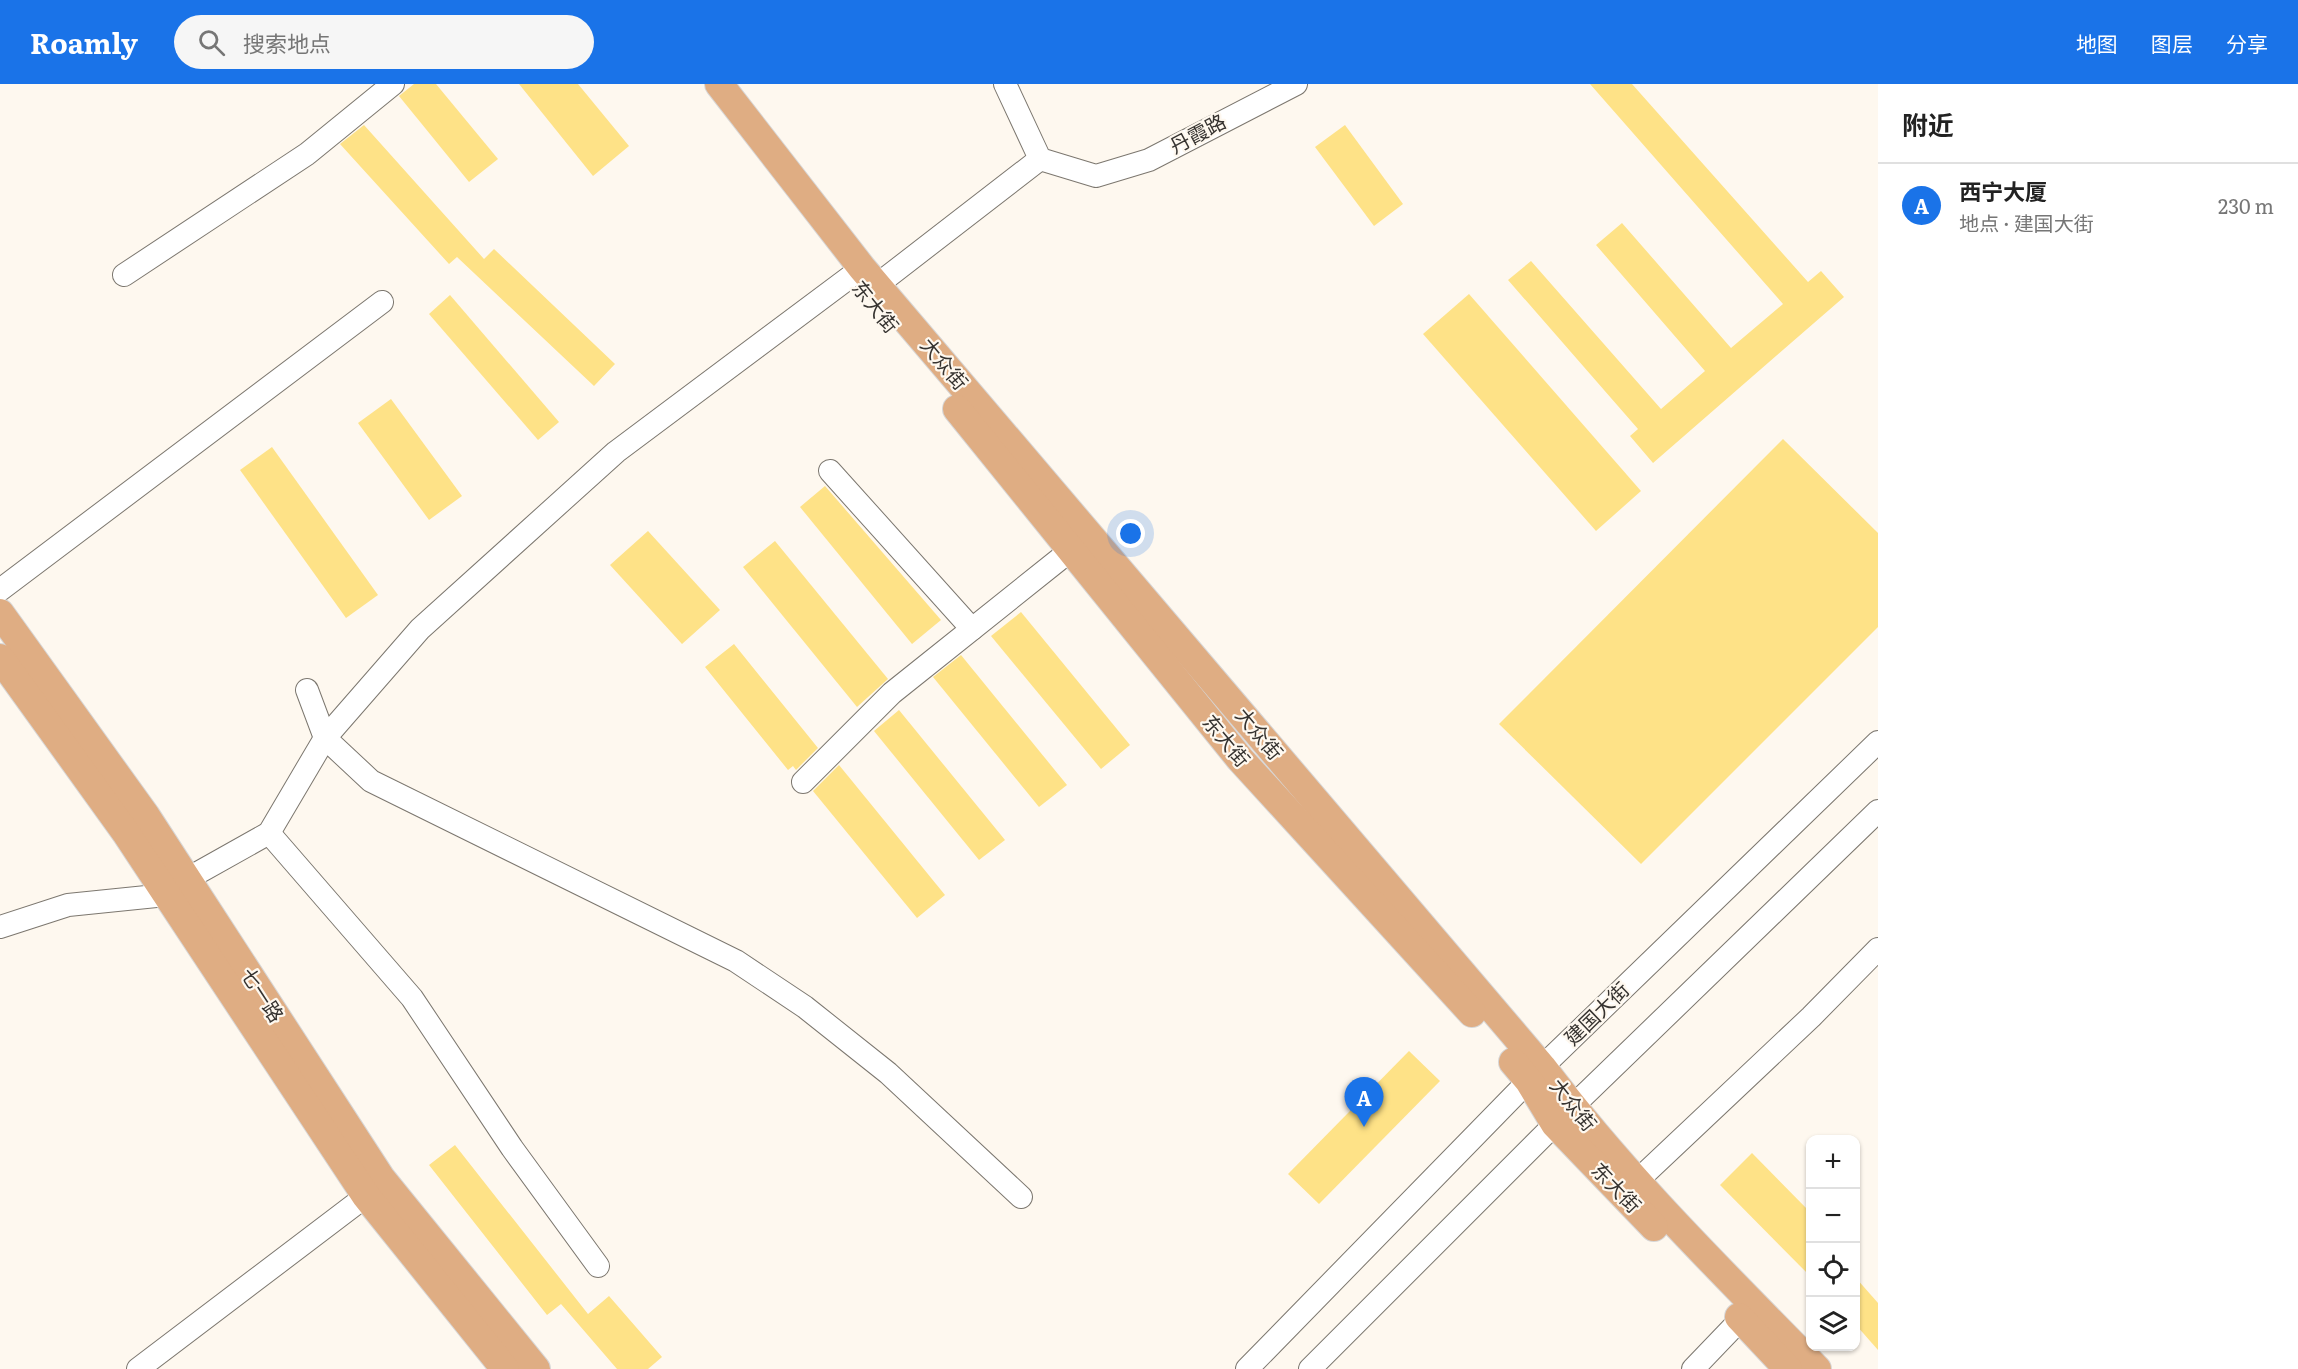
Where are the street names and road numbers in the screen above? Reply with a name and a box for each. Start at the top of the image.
street label: 丹霞路 [1164,105,1231,160]
street label: 东大街 [846,273,907,338]
street label: 大众街 [915,330,976,395]
street label: 大众街 [1230,700,1291,765]
street label: 东大街 [1197,707,1258,772]
street label: 七一路 [235,961,293,1027]
street label: 建国大街 [1556,974,1635,1051]
street label: 大众街 [1544,1071,1605,1136]
street label: 东大街 [1586,1155,1649,1219]

